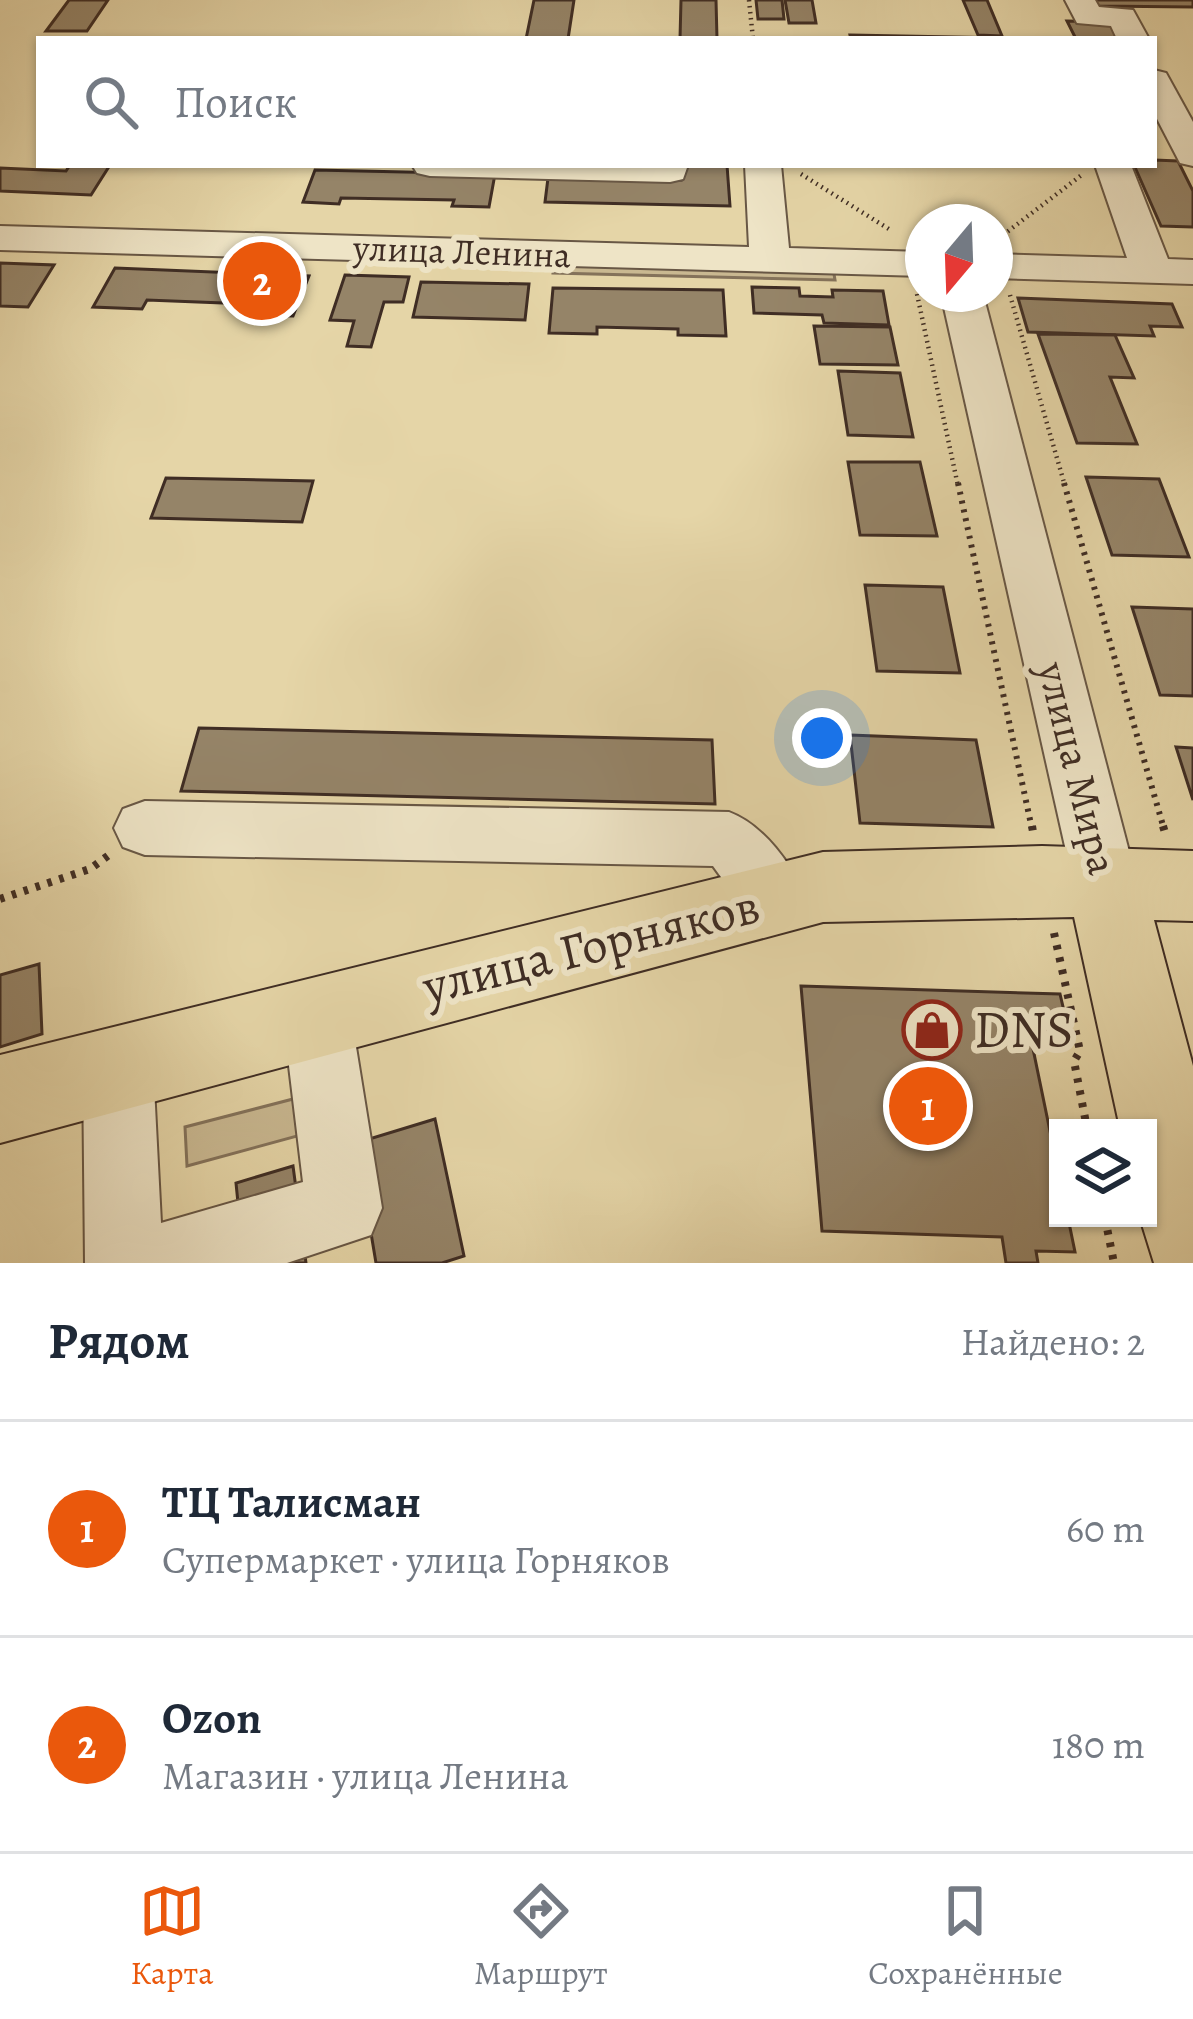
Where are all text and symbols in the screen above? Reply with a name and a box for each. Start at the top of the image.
search box [36,36,1157,168]
icon: search [78,69,144,135]
text: Поиск [174,71,297,133]
north arrow [905,204,1013,312]
street label: улица Ленина [351,223,572,279]
pin: 2 [223,236,301,326]
street label: улица Мира [1024,655,1132,881]
your location [792,708,852,768]
street label: улица Горняков [415,870,767,1022]
place label: DNS [974,995,1074,1065]
shop icon: DNS [901,999,963,1061]
pin: 1 [889,1061,967,1151]
map controls [1049,1119,1157,1227]
button: layers [1049,1119,1157,1227]
text: Рядом [48,1306,190,1376]
text: Найдено: 2 [961,1315,1145,1368]
text: ТЦ Талисман [162,1471,421,1533]
text: 1 [80,1502,94,1555]
text: 60 m [1066,1502,1145,1555]
text: Супермаркет · улица Горняков [162,1533,670,1586]
text: Ozon [162,1687,262,1749]
text: 2 [78,1718,96,1771]
text: 180 m [1052,1718,1145,1771]
text: Магазин · улица Ленина [162,1749,568,1802]
tab: Карта [130,1878,213,1995]
tab: Маршрут [474,1878,608,1995]
tab: Сохранённые [868,1878,1063,1995]

